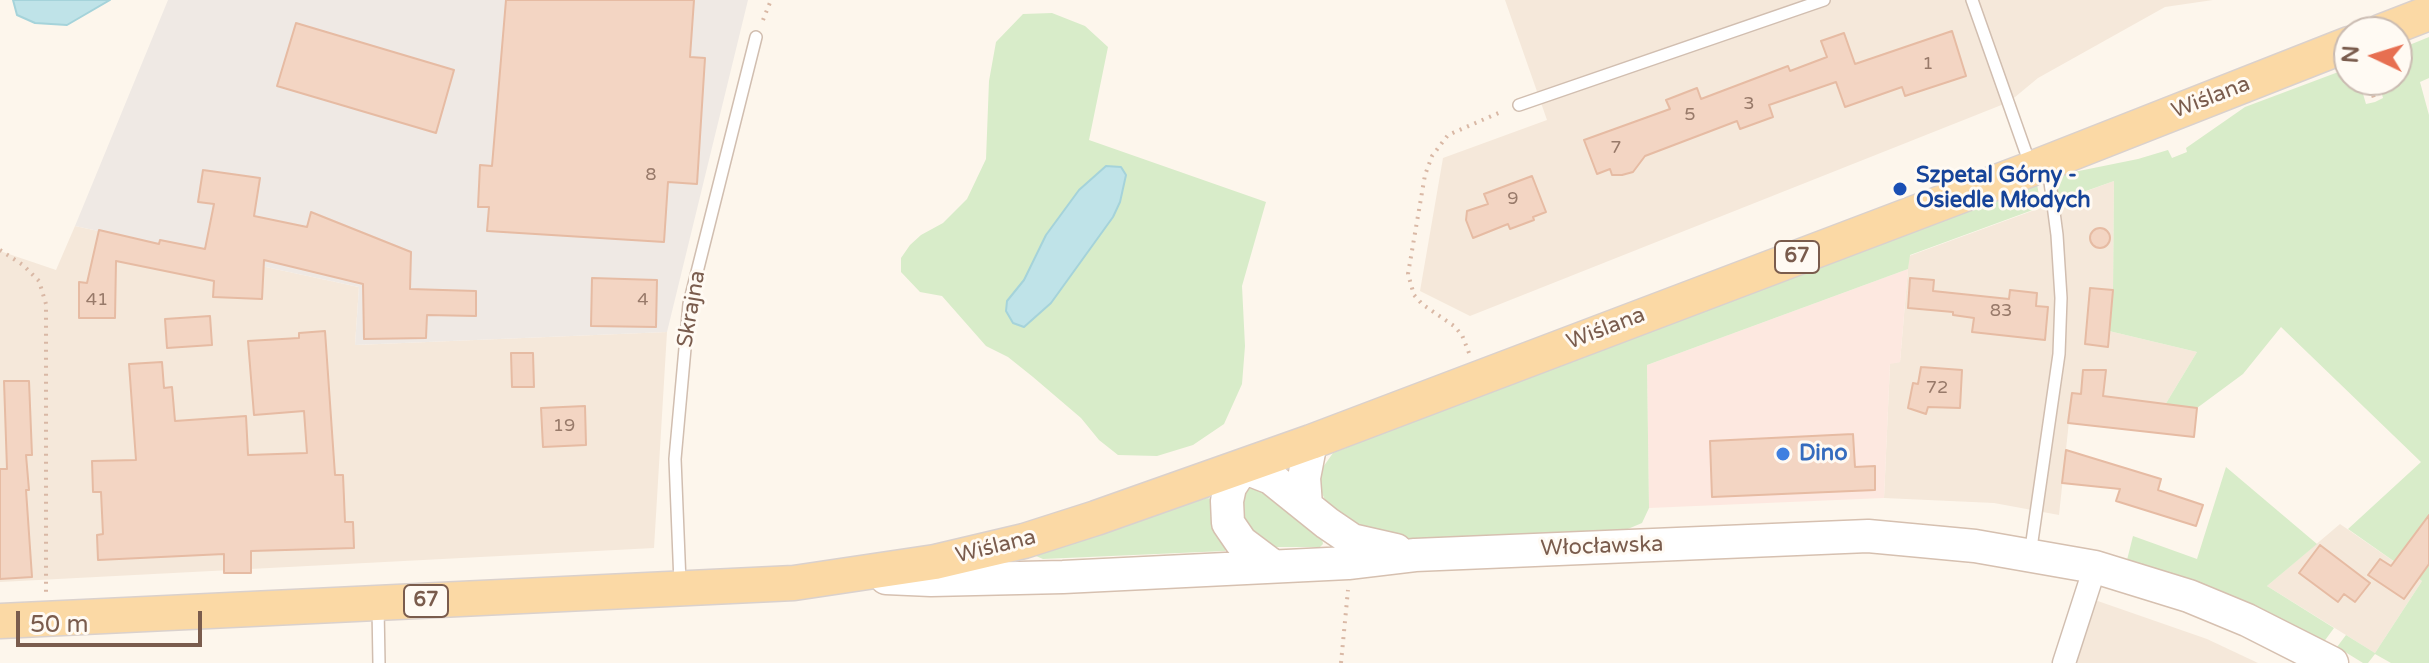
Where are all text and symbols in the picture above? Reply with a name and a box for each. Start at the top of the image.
north arrow [2333,16,2413,96]
text: N [2337,45,2365,64]
house number: 1 [1922,53,1934,75]
street label: Wiślana [2168,71,2254,125]
house number: 3 [1743,93,1755,115]
house number: 5 [1684,104,1696,126]
house number: 7 [1610,137,1622,159]
place label: Szpetal Górny - Osiedle Młodych [1916,163,2091,214]
house number: 8 [645,164,657,186]
marker: Szpetal Górny - Osiedle Młodych [1891,180,1909,198]
house number: 9 [1507,188,1519,210]
road number: 67 [1775,241,1819,273]
street label: Skrajna [672,269,712,349]
house number: 41 [86,289,108,311]
house number: 4 [637,289,649,311]
house number: 83 [1990,300,2012,322]
street label: Wiślana [1563,302,1649,356]
house number: 72 [1926,377,1948,399]
house number: 19 [553,415,575,437]
place label: Dino [1799,441,1848,467]
marker: Dino [1774,445,1792,463]
street label: Wiślana [953,524,1039,570]
street label: Włocławska [1540,532,1664,562]
road number: 67 [404,585,448,617]
scale bar [20,595,206,645]
text: 50 m [30,610,88,639]

